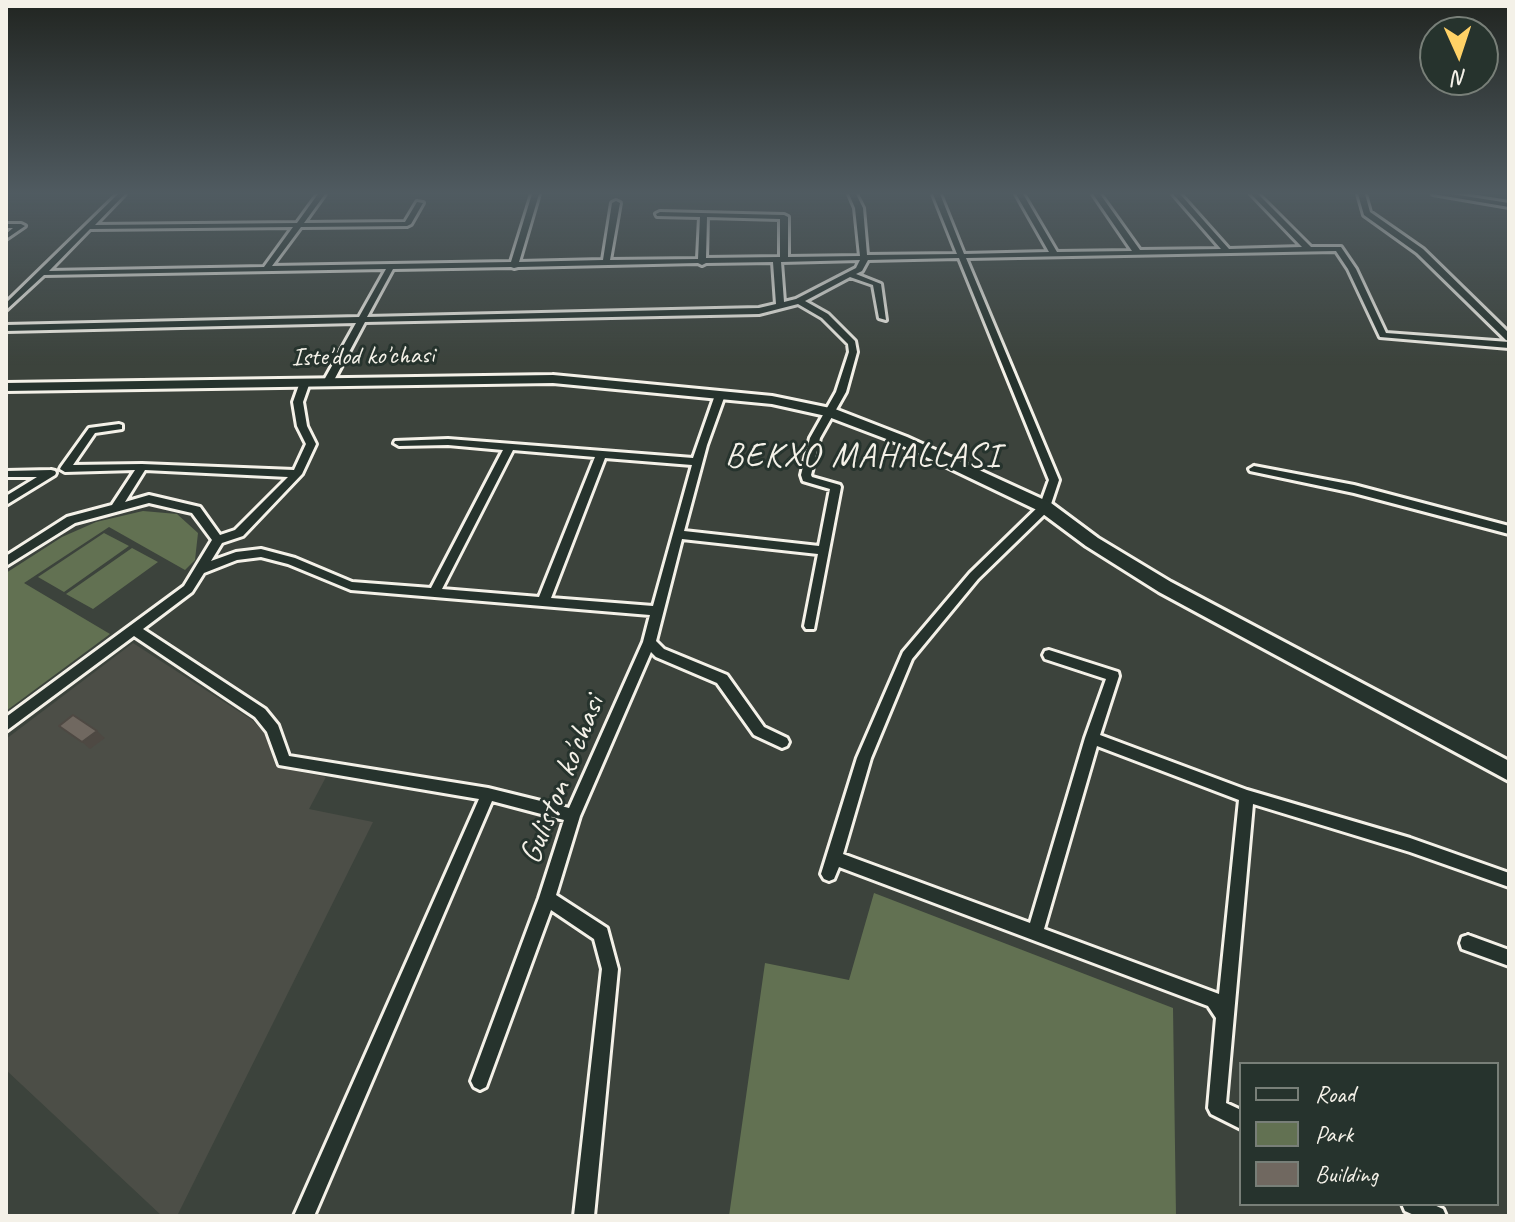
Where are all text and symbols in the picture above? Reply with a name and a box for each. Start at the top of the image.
north arrow [1419,16,1499,96]
text: N [1453,64,1468,92]
street label: Iste'dod ko'chasi [291,340,435,374]
district label: BEKXO MAHALLASI [725,437,1001,477]
street label: Guliston ko'chasi [512,690,614,870]
legend [1239,1062,1499,1206]
text: Road [1315,1079,1355,1109]
text: Park [1315,1119,1353,1149]
text: Building [1315,1159,1378,1189]

